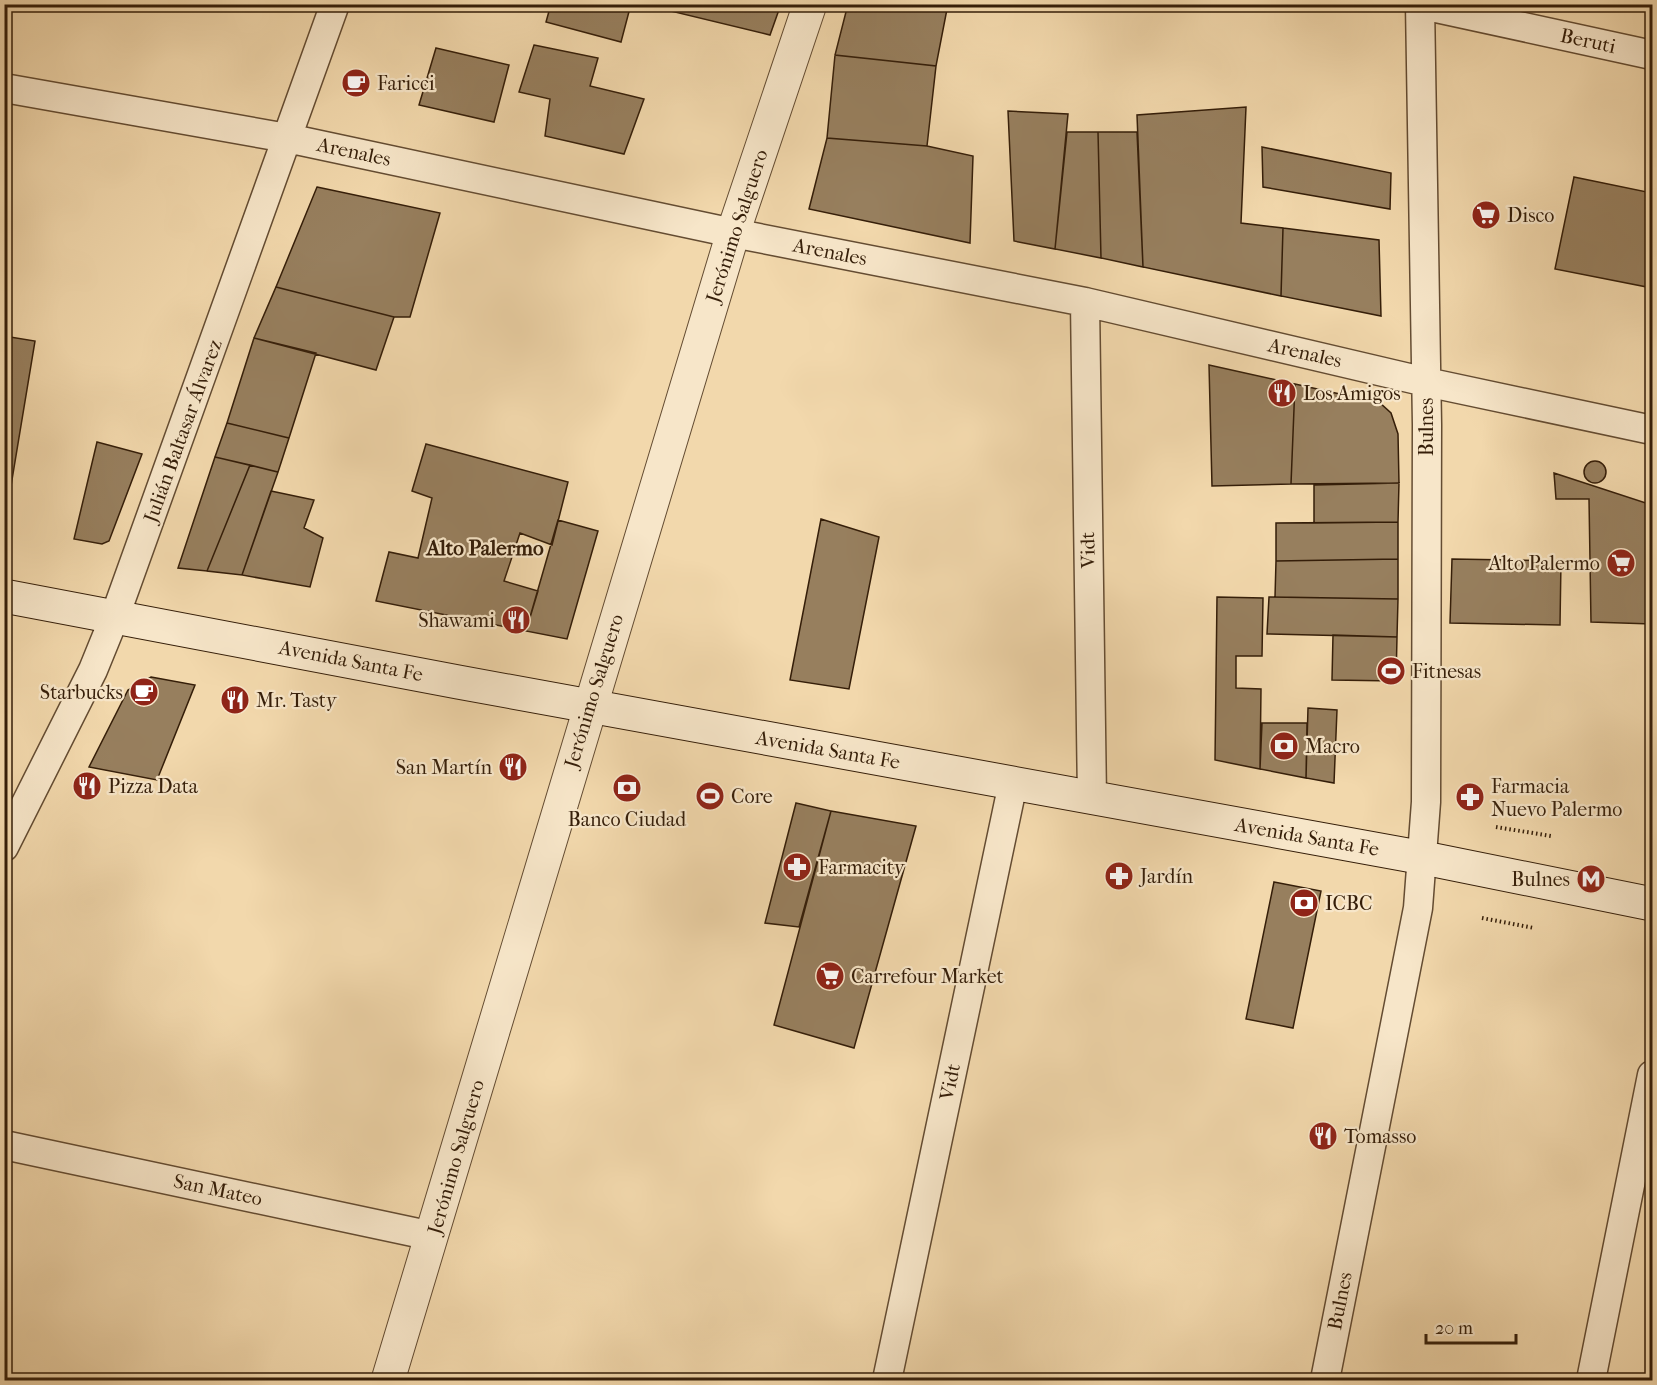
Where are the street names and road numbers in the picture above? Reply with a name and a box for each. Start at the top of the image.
street label: Beruti [1558,24,1618,58]
street label: Arenales [314,133,393,171]
street label: Jerónimo Salguero [701,147,773,307]
street label: Arenales [790,233,869,270]
street label: Arenales [1265,333,1344,373]
street label: Julián Baltasar Álvarez [138,336,227,528]
street label: Bulnes [1415,398,1438,456]
street label: Vidt [1076,531,1100,570]
street label: Jerónimo Salguero [559,611,628,773]
street label: Avenida Santa Fe [276,636,425,686]
street label: Avenida Santa Fe [753,726,902,774]
street label: Avenida Santa Fe [1232,813,1381,861]
street label: Vidt [935,1062,965,1103]
street label: Jerónimo Salguero [422,1077,489,1239]
street label: San Mateo [171,1169,265,1211]
street label: Bulnes [1323,1270,1357,1332]

